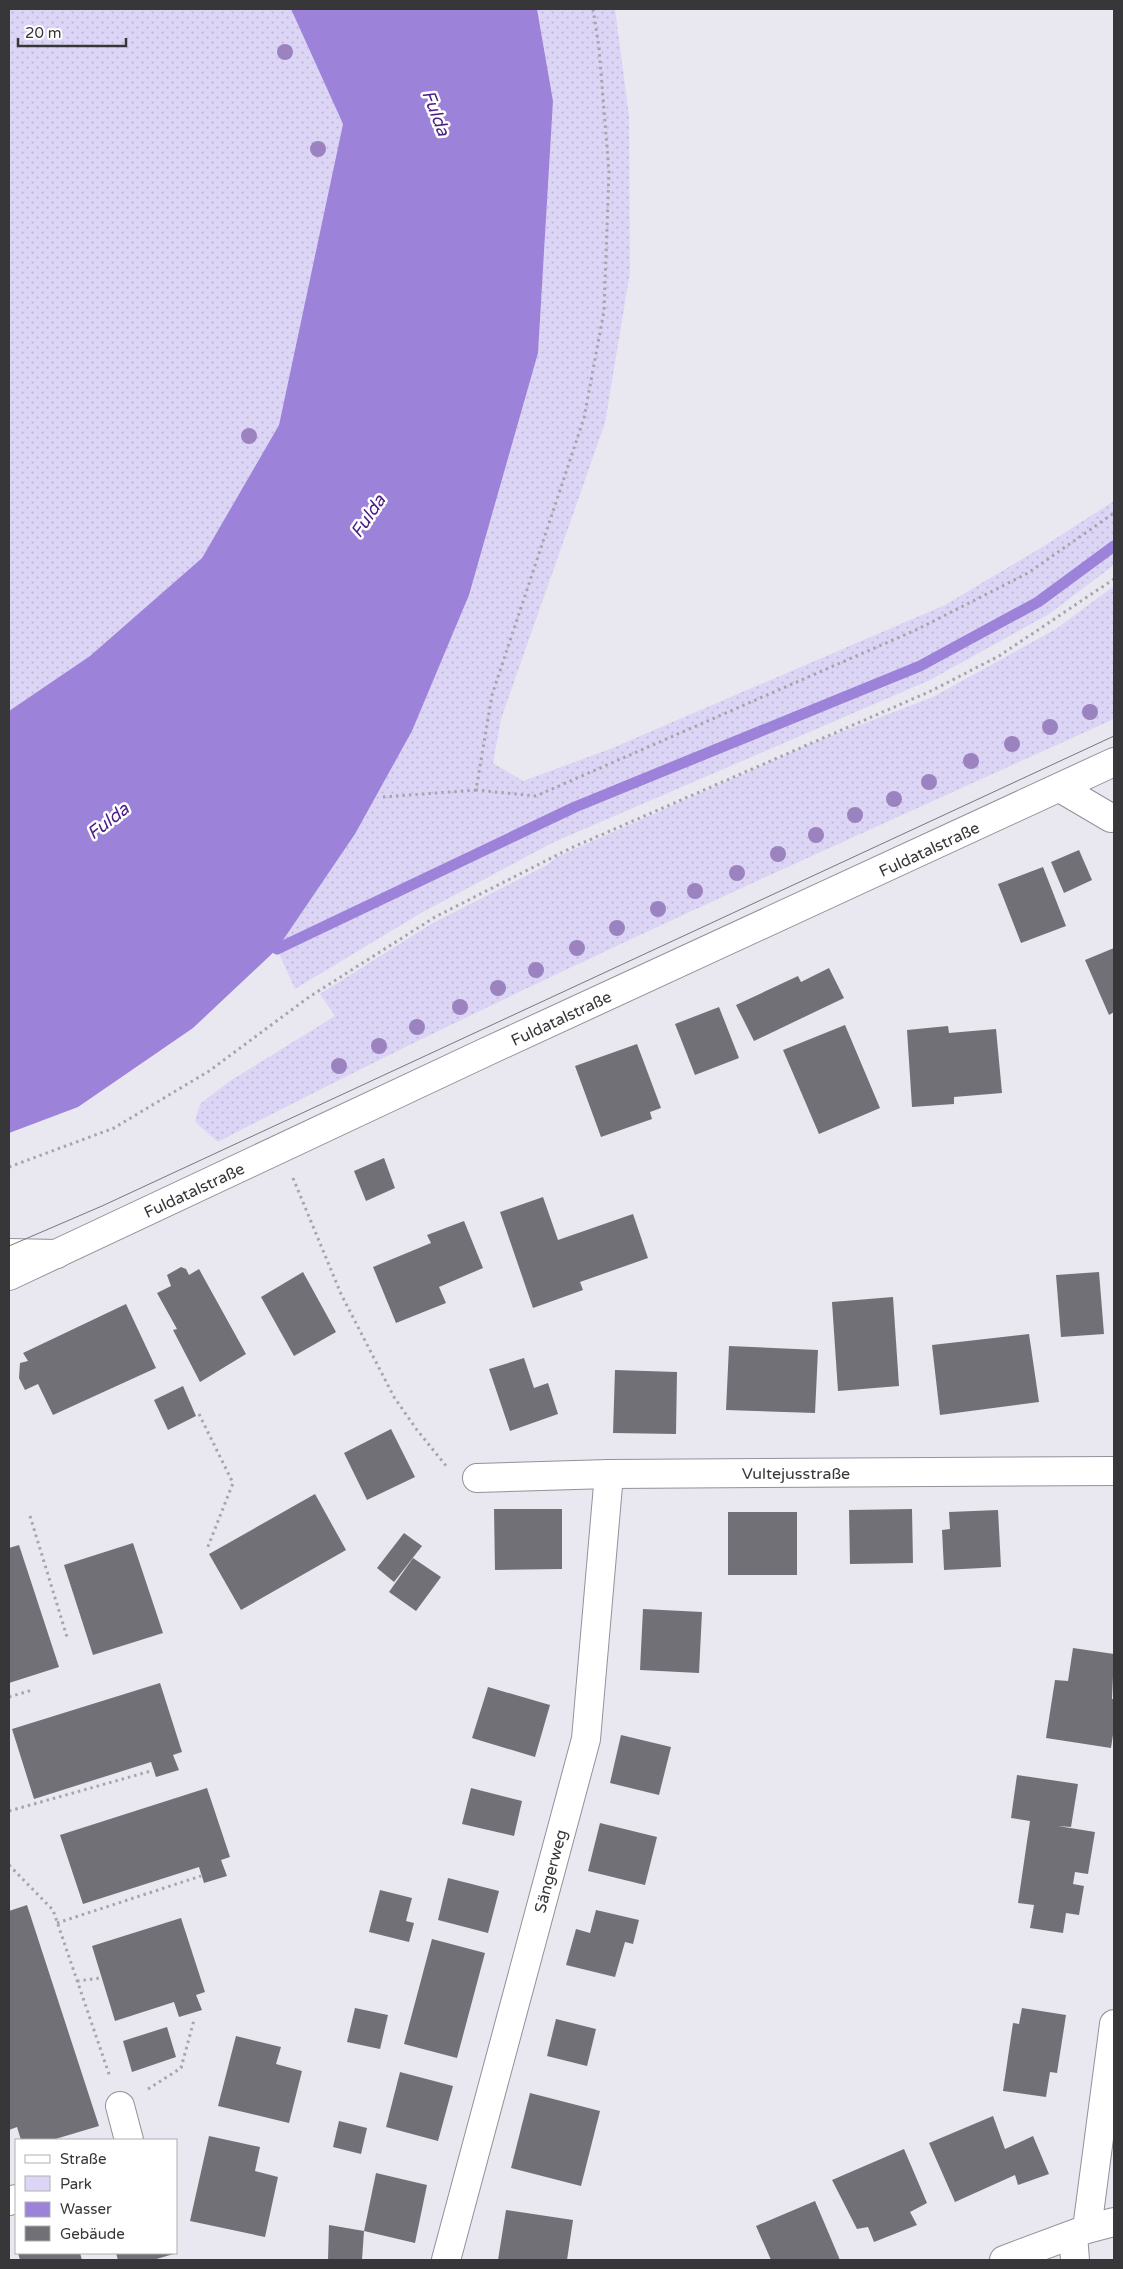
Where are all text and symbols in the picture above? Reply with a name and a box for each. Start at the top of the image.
scale bar [18,15,125,47]
text: 20 m [25,24,62,42]
water label: Fulda [417,87,455,140]
water label: Fulda [346,490,391,542]
water label: Fulda [83,797,134,844]
street label: Fuldatalstraße [876,818,983,882]
street label: Fuldatalstraße [508,987,615,1051]
street label: Fuldatalstraße [141,1159,248,1223]
street label: Vultejusstraße [742,1464,850,1484]
street label: Sängerweg [530,1827,572,1915]
legend [15,2139,178,2254]
text: Straße [60,2150,106,2168]
text: Park [60,2175,92,2193]
text: Wasser [60,2200,112,2218]
text: Gebäude [60,2225,125,2243]

